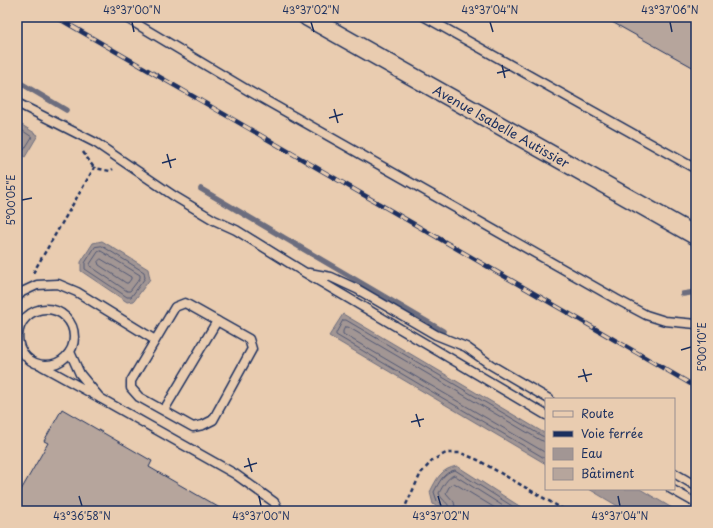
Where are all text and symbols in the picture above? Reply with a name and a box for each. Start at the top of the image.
text: 43°37'00"N [103,2,161,17]
text: 43°37'02"N [282,2,340,17]
text: 43°37'04"N [462,2,519,17]
text: 43°37'06"N [641,2,699,17]
street label: Avenue Isabelle Autissier [430,80,573,172]
text: 5°00'05"E [3,174,18,226]
text: 5°00'10"E [694,322,709,372]
legend [545,398,675,490]
text: Route [581,404,614,422]
text: Voie ferrée [581,424,643,442]
text: Eau [581,444,603,462]
text: Bâtiment [581,464,634,482]
text: 43°36'58"N [53,508,111,523]
text: 43°37'00"N [232,508,290,523]
text: 43°37'02"N [412,508,470,523]
text: 43°37'04"N [592,508,649,523]

